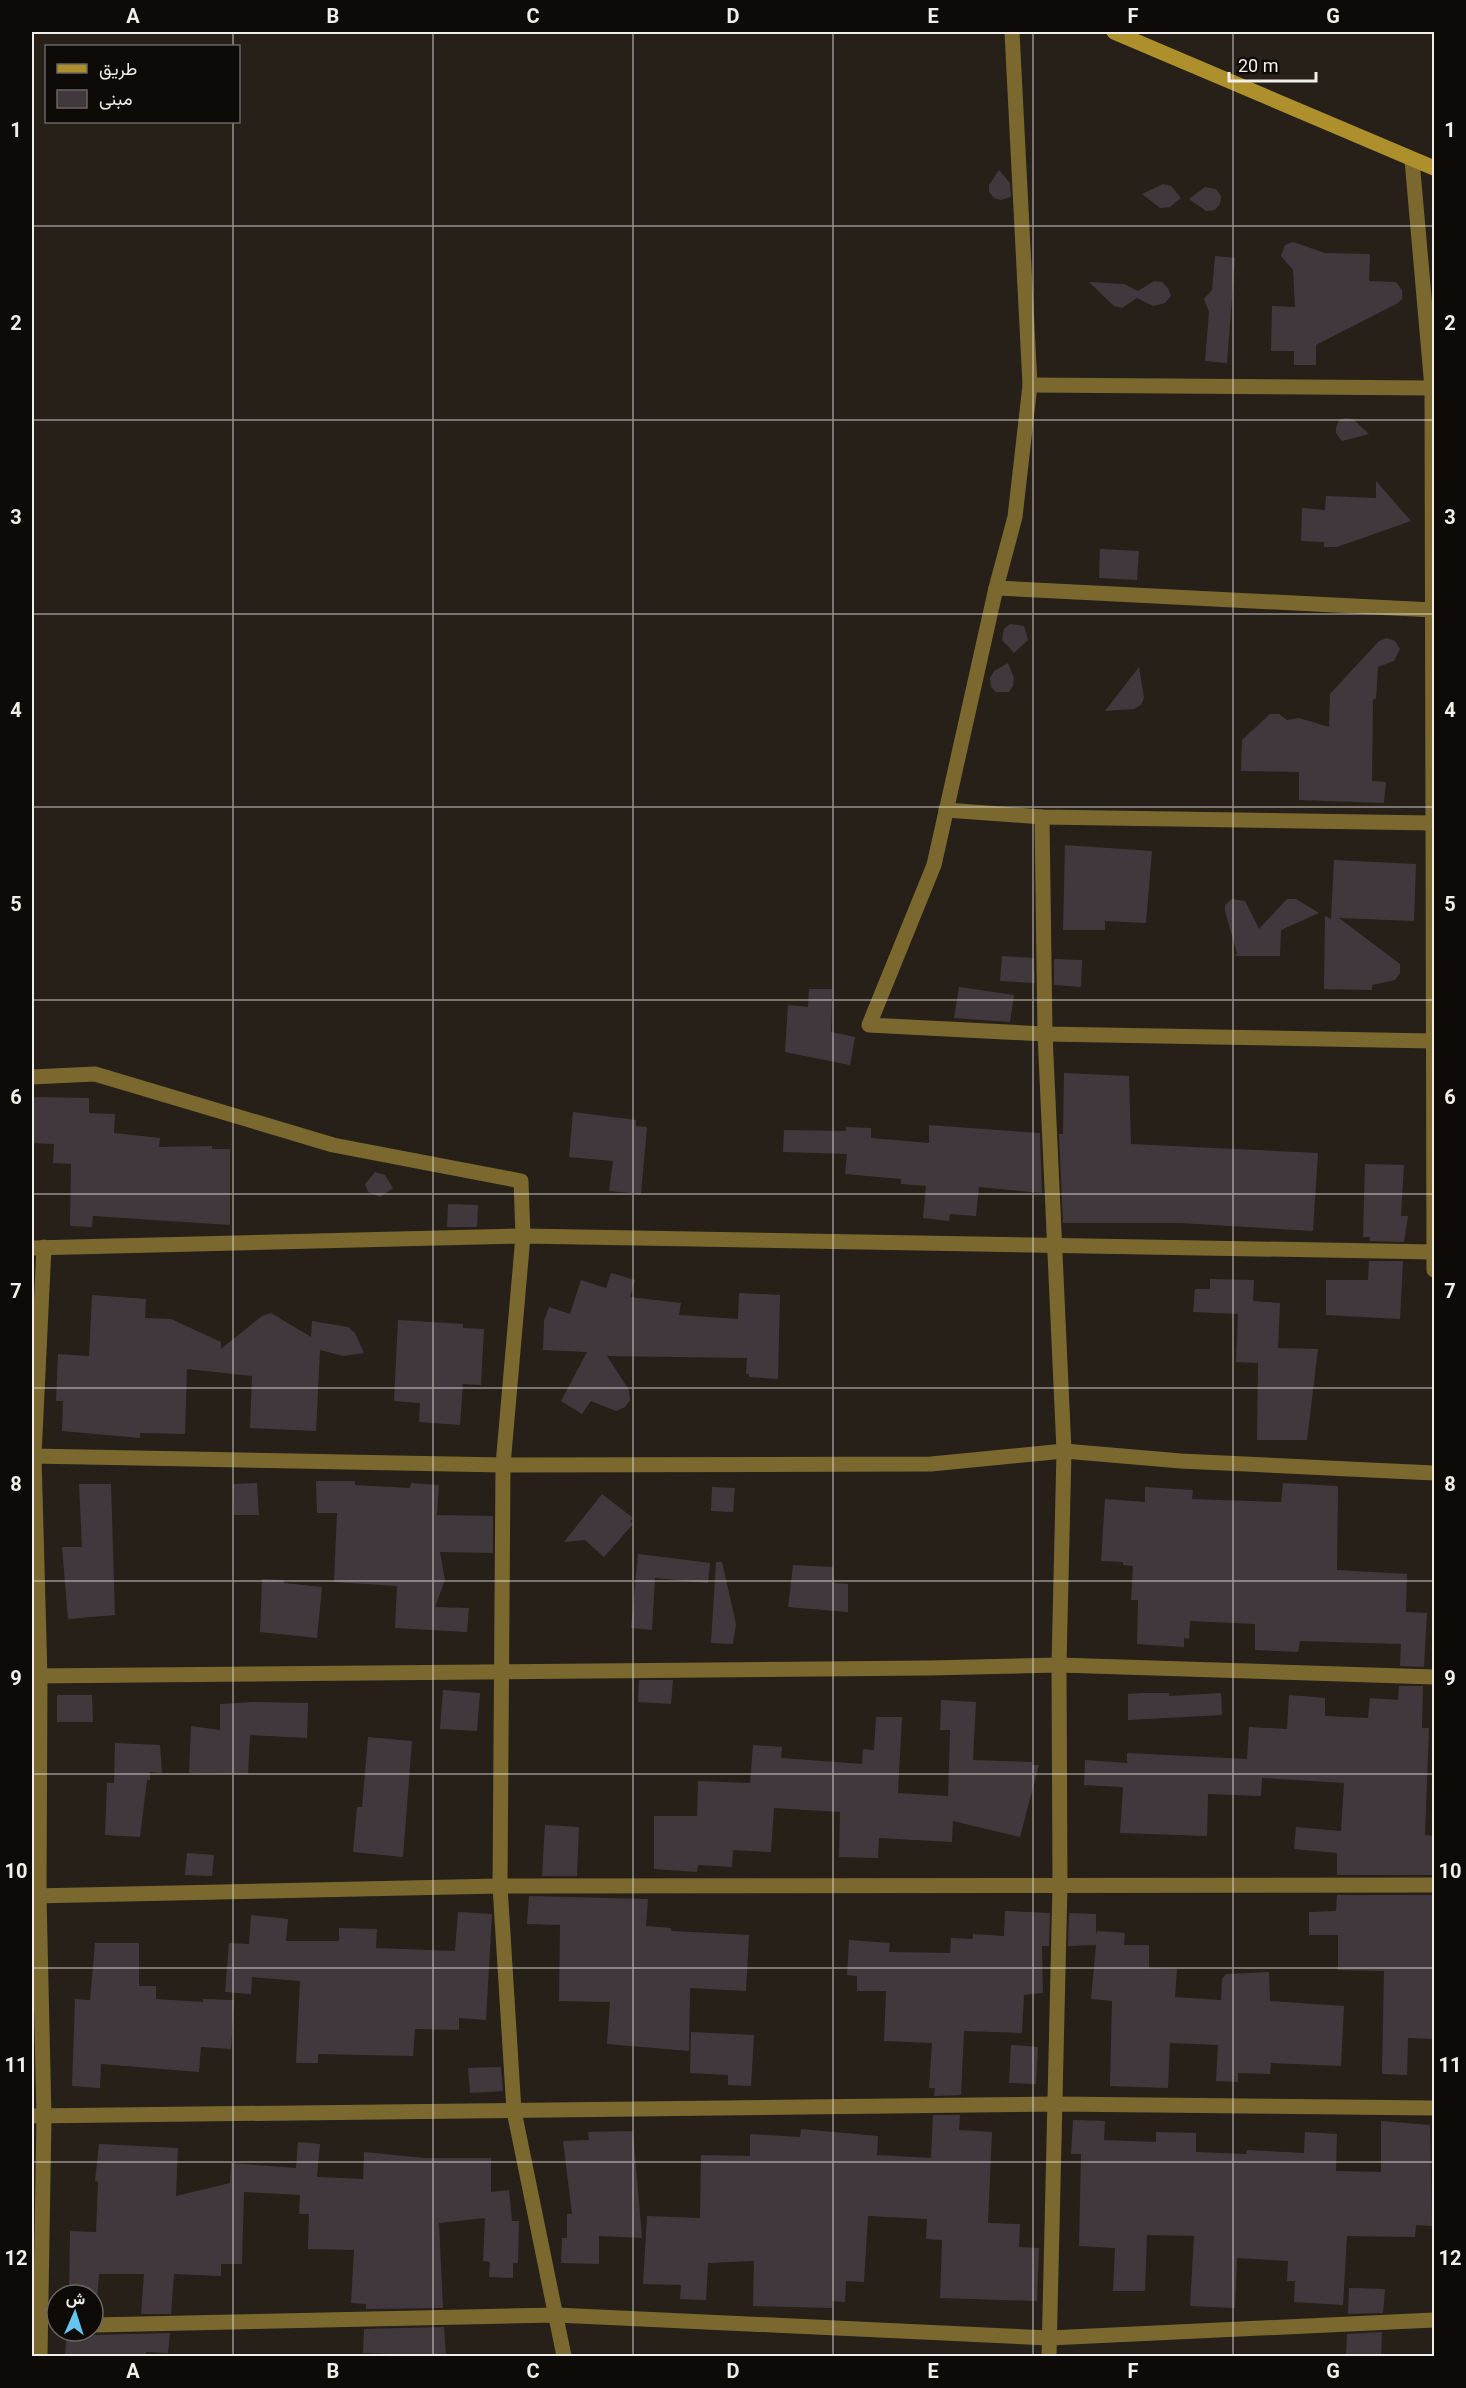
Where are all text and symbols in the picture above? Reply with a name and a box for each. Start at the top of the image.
text: A [126,4,140,28]
text: B [327,4,339,28]
text: C [526,4,540,28]
text: D [727,4,740,28]
text: E [927,4,939,28]
text: F [1128,4,1139,28]
text: G [1326,4,1340,28]
legend [45,45,240,123]
scale bar [1229,45,1316,83]
text: 20 m [1238,55,1278,76]
text: طريق [99,58,137,80]
text: مبنى [99,88,133,110]
text: 1 [10,118,22,142]
text: 1 [1444,118,1456,142]
text: 2 [10,311,22,335]
text: 2 [1444,311,1456,335]
text: 3 [10,505,22,529]
text: 3 [1444,505,1456,529]
text: 4 [10,698,22,722]
text: 4 [1444,698,1456,722]
text: 5 [10,892,22,916]
text: 5 [1444,892,1456,916]
text: 6 [10,1085,22,1109]
text: 6 [1444,1085,1456,1109]
text: 7 [10,1279,22,1303]
text: 7 [1444,1279,1456,1303]
text: 8 [10,1472,22,1496]
text: 8 [1444,1472,1456,1496]
text: 9 [10,1666,22,1690]
text: 9 [1444,1666,1456,1690]
text: 10 [5,1859,27,1883]
text: 10 [1439,1859,1461,1883]
text: 11 [5,2053,27,2077]
text: 11 [1439,2053,1461,2077]
text: 12 [5,2246,27,2270]
text: 12 [1439,2246,1461,2270]
north arrow [45,2283,105,2343]
text: ش [66,2289,86,2309]
text: A [126,2359,140,2383]
text: B [327,2359,339,2383]
text: C [526,2359,540,2383]
text: D [727,2359,740,2383]
text: E [927,2359,939,2383]
text: F [1128,2359,1139,2383]
text: G [1326,2359,1340,2383]

